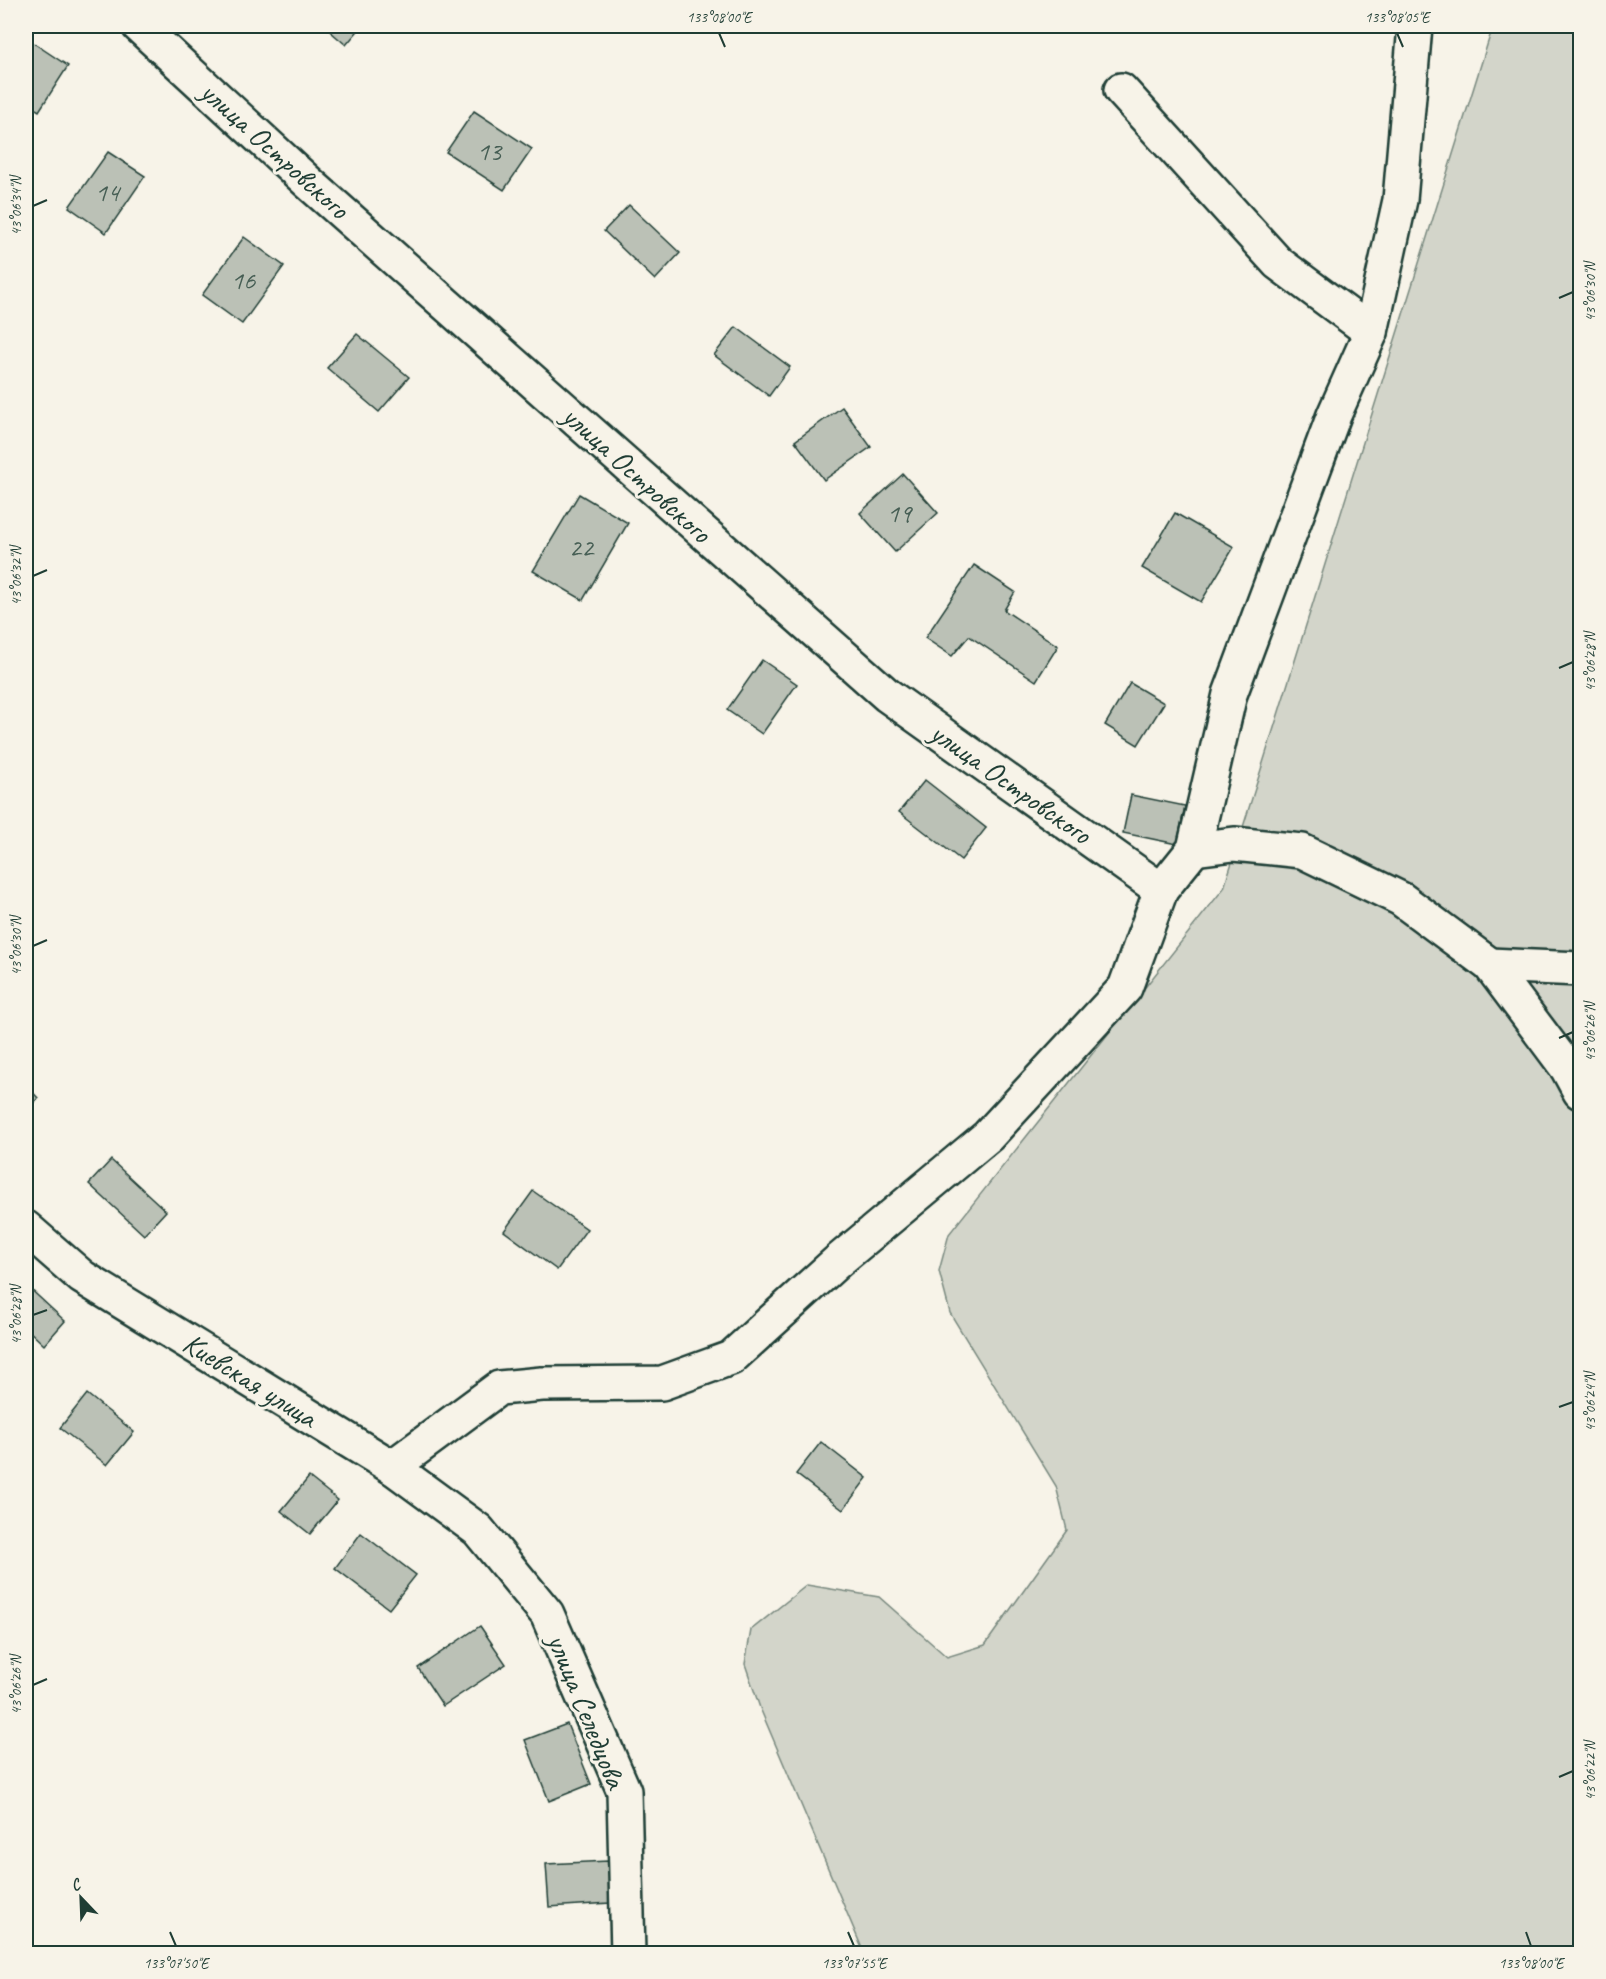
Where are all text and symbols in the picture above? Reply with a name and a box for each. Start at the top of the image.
text: 133°08'00"E [687,8,753,27]
text: 133°08'05"E [1365,8,1431,27]
street label: улица Островского [191,72,359,228]
house number: 13 [477,134,503,168]
text: 43°06'34"N [7,173,26,236]
house number: 14 [95,175,122,209]
text: 43°06'30"N [1581,259,1600,322]
house number: 16 [231,263,256,297]
street label: улица Островского [553,396,721,552]
house number: 19 [887,496,913,530]
house number: 22 [569,530,595,564]
text: 43°06'32"N [7,543,26,606]
text: 43°06'28"N [1581,629,1600,692]
street label: улица Островского [921,712,1100,853]
text: 43°06'30"N [7,913,26,976]
text: 43°06'26"N [1581,999,1600,1062]
text: 43°06'28"N [7,1282,26,1345]
street label: Киевская улица [176,1324,326,1437]
text: 43°06'24"N [1581,1369,1600,1432]
street label: улица Селедцова [538,1626,636,1796]
text: 43°06'26"N [7,1652,26,1715]
text: 43°06'22"N [1581,1738,1600,1801]
north arrow [51,1868,111,1928]
text: С [68,1874,85,1896]
text: 133°07'50"E [144,1954,210,1973]
text: 133°07'55"E [822,1954,888,1973]
text: 133°08'00"E [1499,1954,1565,1973]

